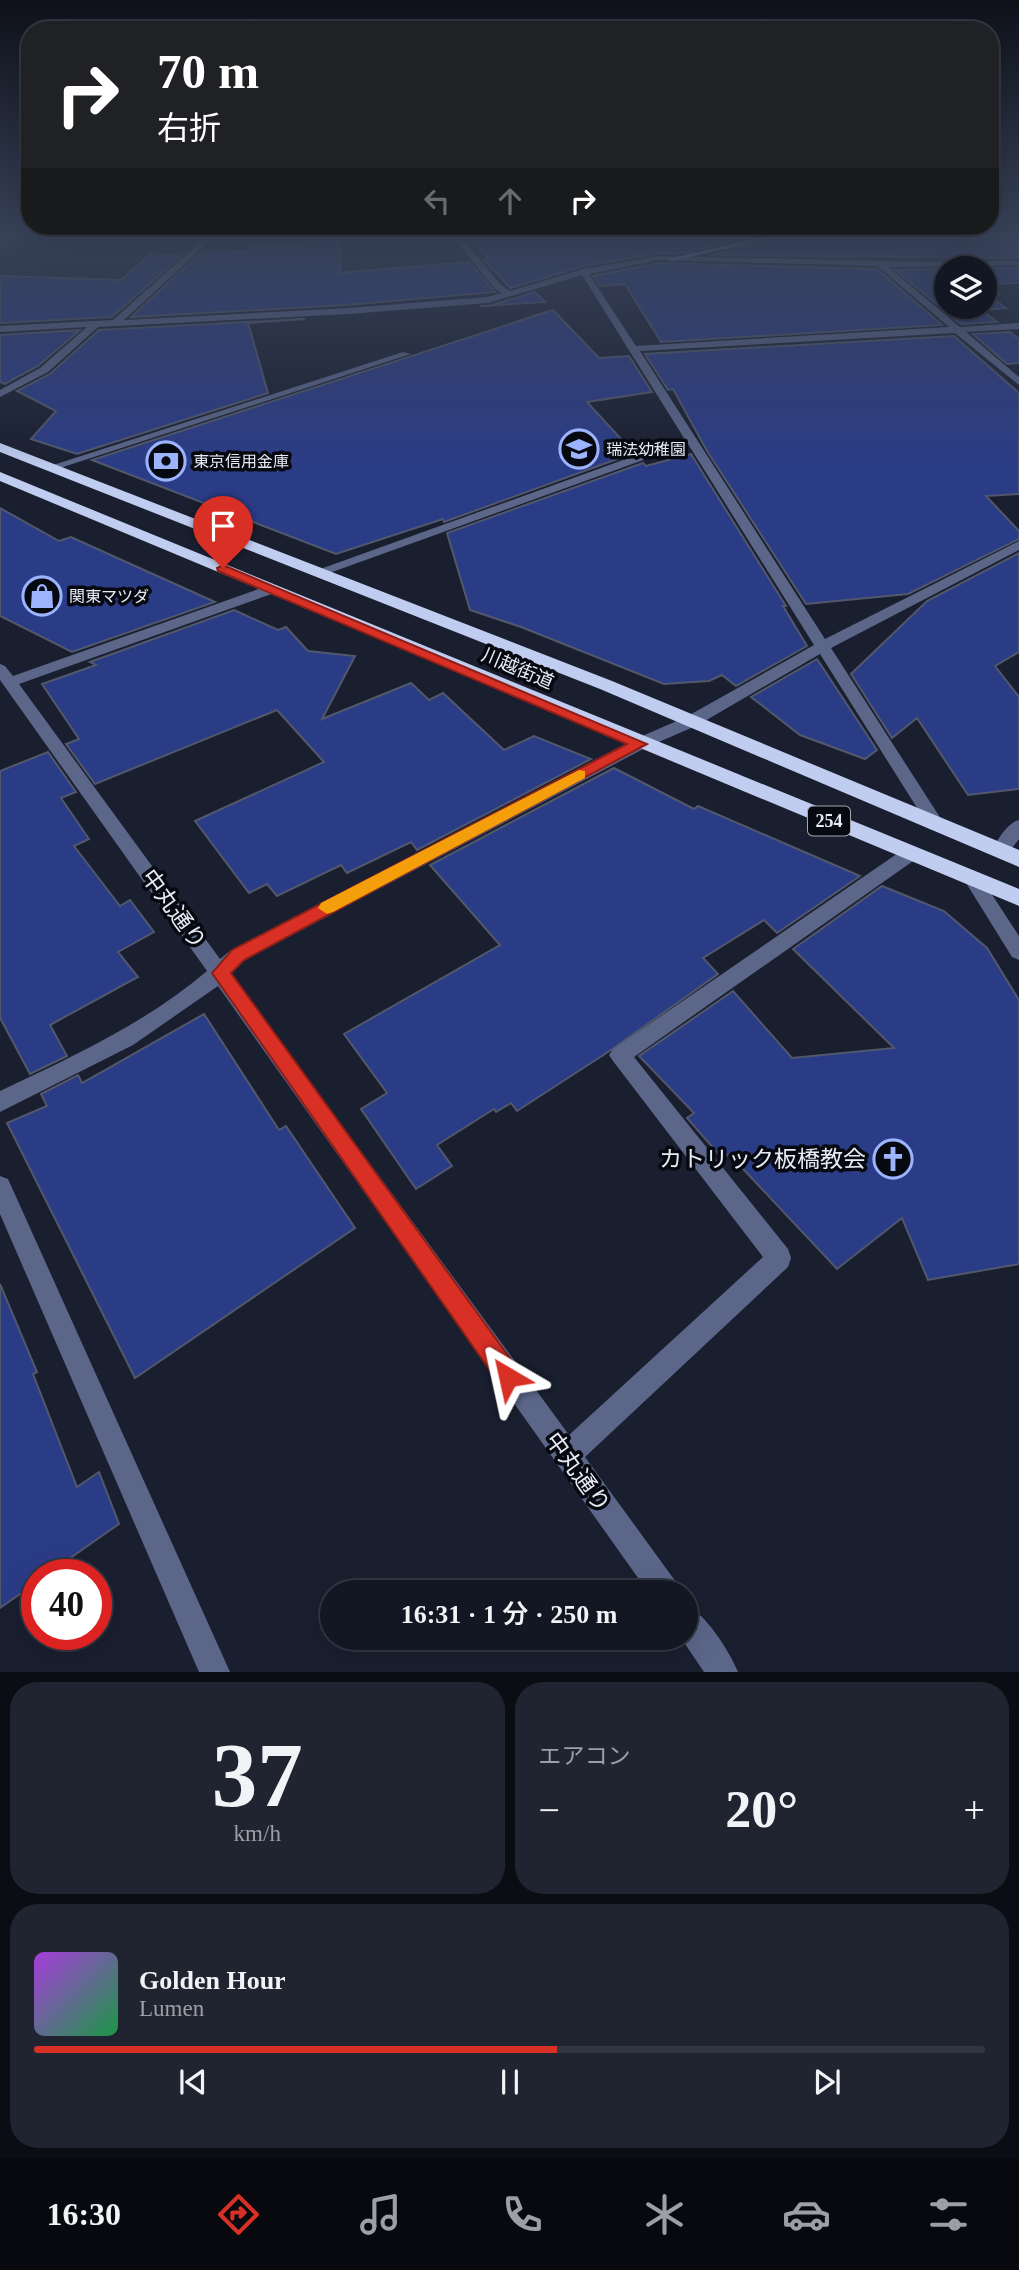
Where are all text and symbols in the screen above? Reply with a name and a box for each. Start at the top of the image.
text: 70 m [157,44,259,99]
icon: right [42,49,133,140]
text: 右折 [157,110,221,146]
icon: left [418,182,456,220]
icon: ahead [491,182,529,220]
icon: right [564,182,602,220]
map controls [934,256,997,319]
button: layers [934,256,997,319]
school or university icon: 瑞法幼稚園 [558,428,600,470]
bank icon: 東京信用金庫 [145,440,187,482]
place label: 瑞法幼稚園 [606,441,686,458]
place label: 東京信用金庫 [193,453,289,470]
pin [193,496,253,568]
icon: arrive [204,507,242,545]
shop icon: 関東マツダ [21,575,63,617]
place label: 関東マツダ [69,588,149,605]
street label: 川越街道 [479,644,557,693]
road number: 254 [808,806,850,836]
street label: 中丸通り [136,865,211,954]
church icon: カトリック板橋教会 [872,1138,914,1180]
place label: カトリック板橋教会 [659,1147,866,1172]
position arrow [471,1340,545,1414]
street label: 中丸通り [540,1428,615,1517]
speed limit sign: 40 [21,1559,112,1650]
text: 16:31 · 1 分 · 250 m [401,1600,617,1629]
text: 37 [212,1725,303,1826]
text: エアコン [539,1744,631,1769]
text: 20° [725,1781,798,1838]
text: − [539,1789,560,1831]
text: + [964,1789,985,1831]
text: km/h [234,1821,281,1846]
text: Golden Hour [139,1966,286,1995]
text: Lumen [139,1996,204,2021]
icon: previous [174,2063,212,2101]
icon: pause [491,2063,529,2101]
icon: next [808,2063,846,2101]
icon: directions [214,2190,263,2239]
icon: music [356,2190,405,2239]
icon: phone [498,2190,547,2239]
icon: climate [640,2190,689,2239]
icon: car [782,2190,831,2239]
icon: filters [924,2190,973,2239]
text: 16:30 [46,2196,121,2232]

